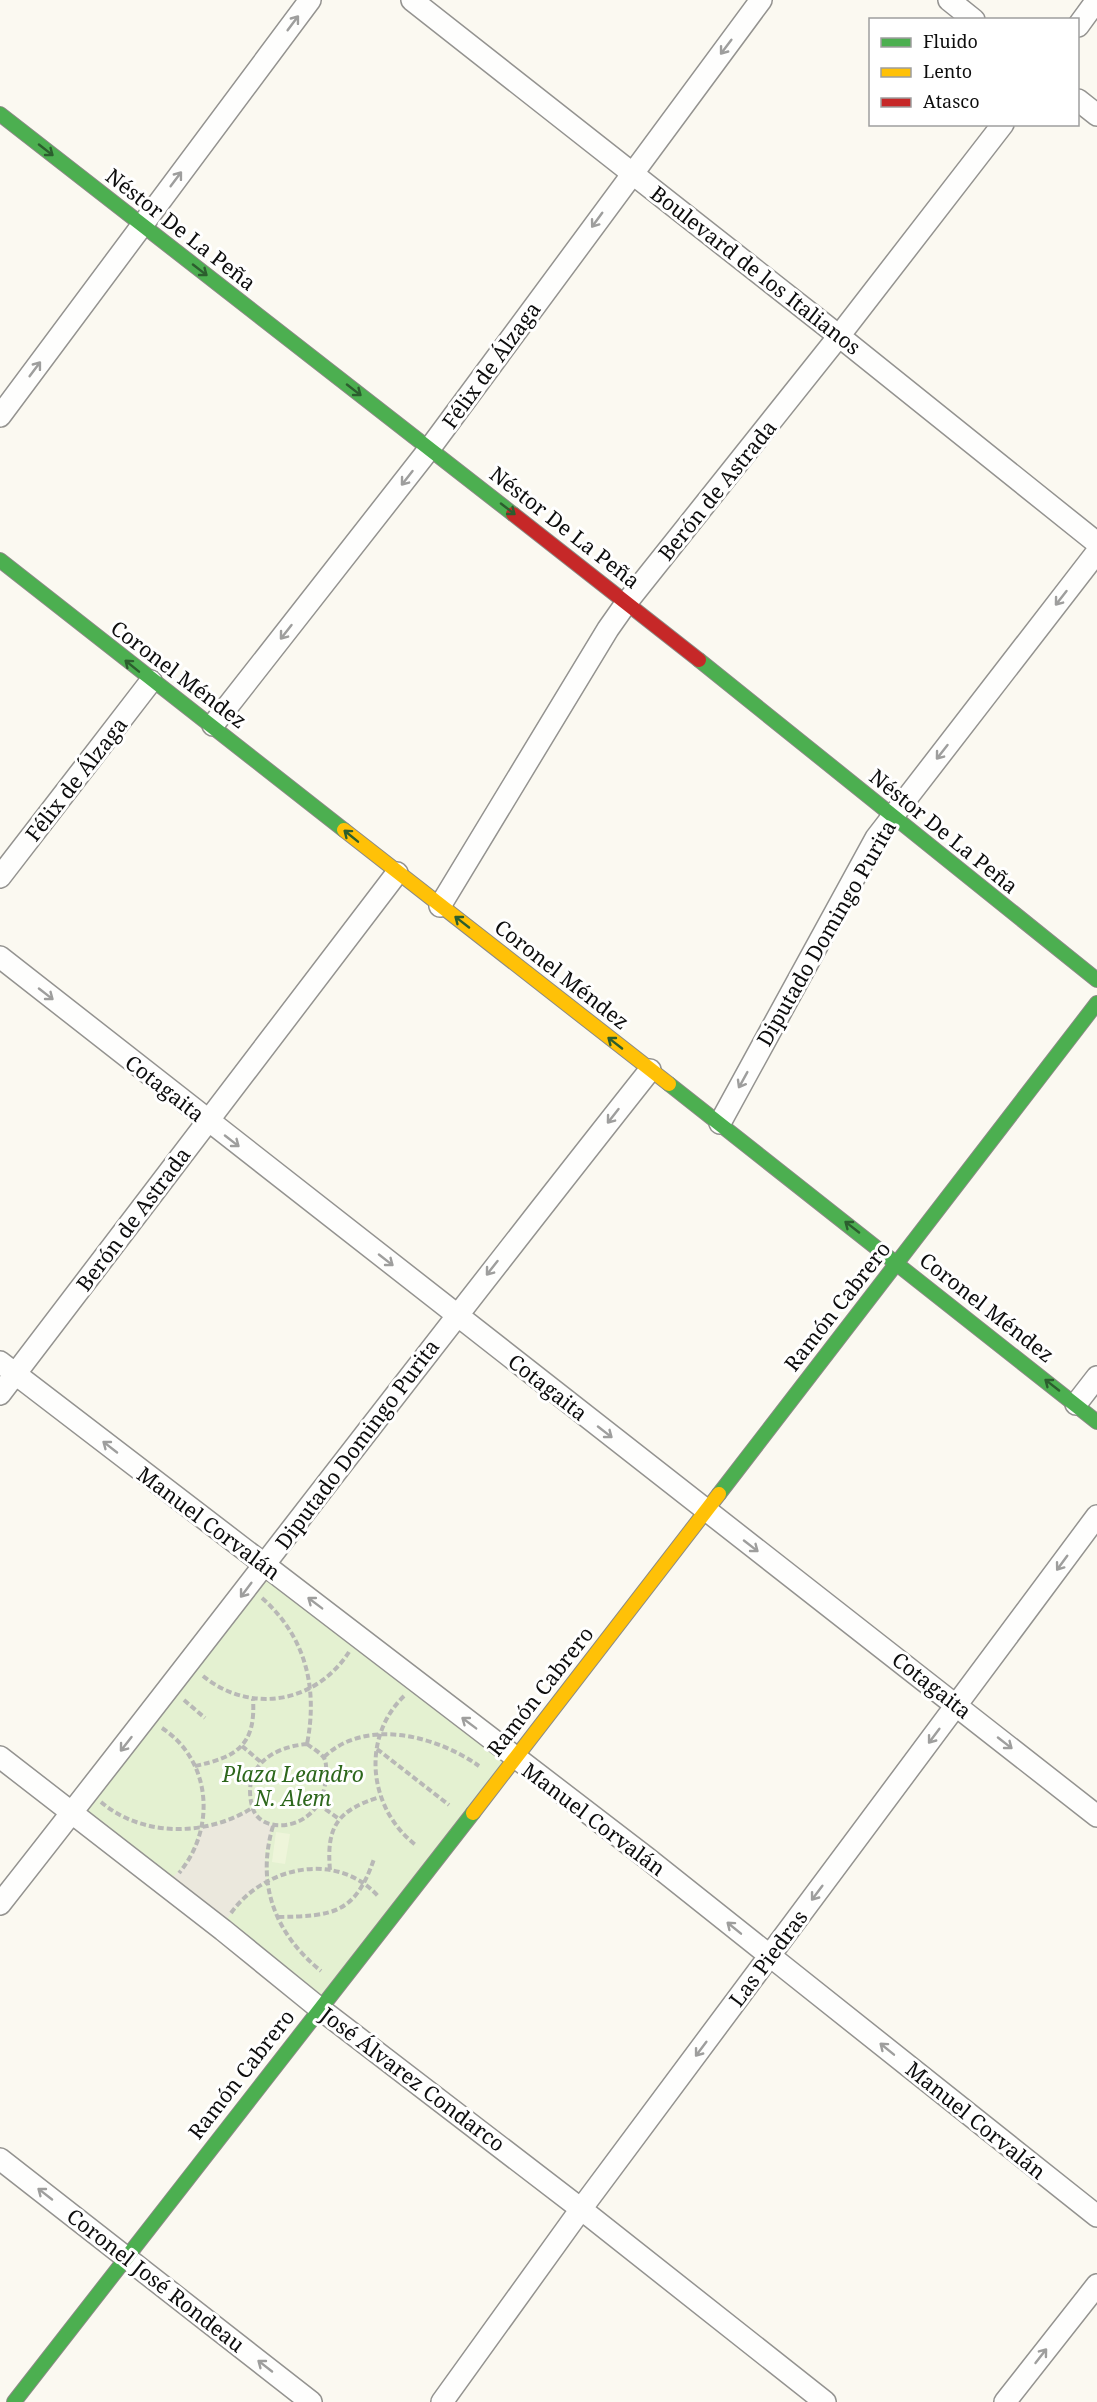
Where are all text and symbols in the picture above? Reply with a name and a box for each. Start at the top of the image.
one-way arrow [286,15,299,31]
legend [869,18,1079,126]
text: Fluido [923,29,978,53]
one-way arrow [720,38,732,54]
text: Lento [923,59,972,83]
text: Atasco [923,89,980,113]
one-way arrow [38,144,54,157]
street label: Néstor De La Peña [100,162,262,296]
one-way arrow [170,172,183,188]
street label: Boulevard de los Italianos [645,179,867,361]
one-way arrow [591,211,603,227]
one-way arrow [191,264,207,277]
street label: Félix de Álzaga [436,296,546,434]
one-way arrow [29,362,41,378]
one-way arrow [346,383,362,396]
street label: Berón de Astrada [652,414,782,566]
street label: Néstor De La Peña [484,460,646,594]
one-way arrow [400,470,413,486]
one-way arrow [500,503,516,516]
one-way arrow [1055,590,1068,606]
street label: Coronel Méndez [105,614,253,734]
one-way arrow [280,623,293,639]
one-way arrow [124,659,140,672]
street label: Félix de Álzaga [19,711,133,847]
one-way arrow [935,744,948,760]
street label: Néstor De La Peña [864,762,1024,900]
street label: Diputado Domingo Purita [750,815,902,1051]
one-way arrow [343,830,359,843]
street label: Coronel Méndez [489,913,635,1035]
one-way arrow [454,916,470,929]
one-way arrow [38,987,54,1000]
one-way arrow [608,1036,624,1049]
street label: Cotagaita [120,1048,210,1128]
one-way arrow [737,1071,749,1088]
one-way arrow [607,1107,620,1123]
one-way arrow [223,1134,239,1147]
street label: Berón de Astrada [70,1141,196,1297]
one-way arrow [844,1221,860,1234]
street label: Ramón Cabrero [778,1235,896,1377]
street label: Coronel Méndez [914,1246,1060,1368]
one-way arrow [377,1254,393,1267]
one-way arrow [486,1260,499,1276]
street label: Diputado Domingo Purita [269,1333,445,1555]
street label: Cotagaita [503,1347,593,1427]
one-way arrow [1044,1378,1060,1391]
one-way arrow [597,1426,613,1439]
one-way arrow [102,1441,118,1453]
street label: Manuel Corvalán [132,1460,286,1586]
one-way arrow [743,1539,759,1552]
one-way arrow [1056,1554,1068,1570]
one-way arrow [240,1581,252,1597]
one-way arrow [307,1597,323,1610]
street label: Ramón Cabrero [481,1620,599,1762]
street label: Cotagaita [887,1645,977,1725]
one-way arrow [461,1717,477,1730]
one-way arrow [928,1728,940,1744]
one-way arrow [119,1735,132,1751]
one-way arrow [997,1736,1013,1749]
street label: Manuel Corvalán [517,1756,671,1882]
park label: Plaza Leandro N. Alem [221,1760,364,1812]
one-way arrow [811,1884,823,1900]
street label: Las Piedras [722,1904,814,2012]
one-way arrow [727,1921,743,1934]
street label: José Álvarez Condarco [314,2000,511,2158]
street label: Ramón Cabrero [182,2003,300,2145]
one-way arrow [694,2040,707,2056]
one-way arrow [879,2043,895,2056]
street label: Manuel Corvalán [900,2055,1052,2185]
one-way arrow [38,2187,54,2200]
street label: Coronel José Rondeau [61,2202,251,2358]
one-way arrow [1034,2348,1047,2364]
one-way arrow [257,2359,273,2372]

